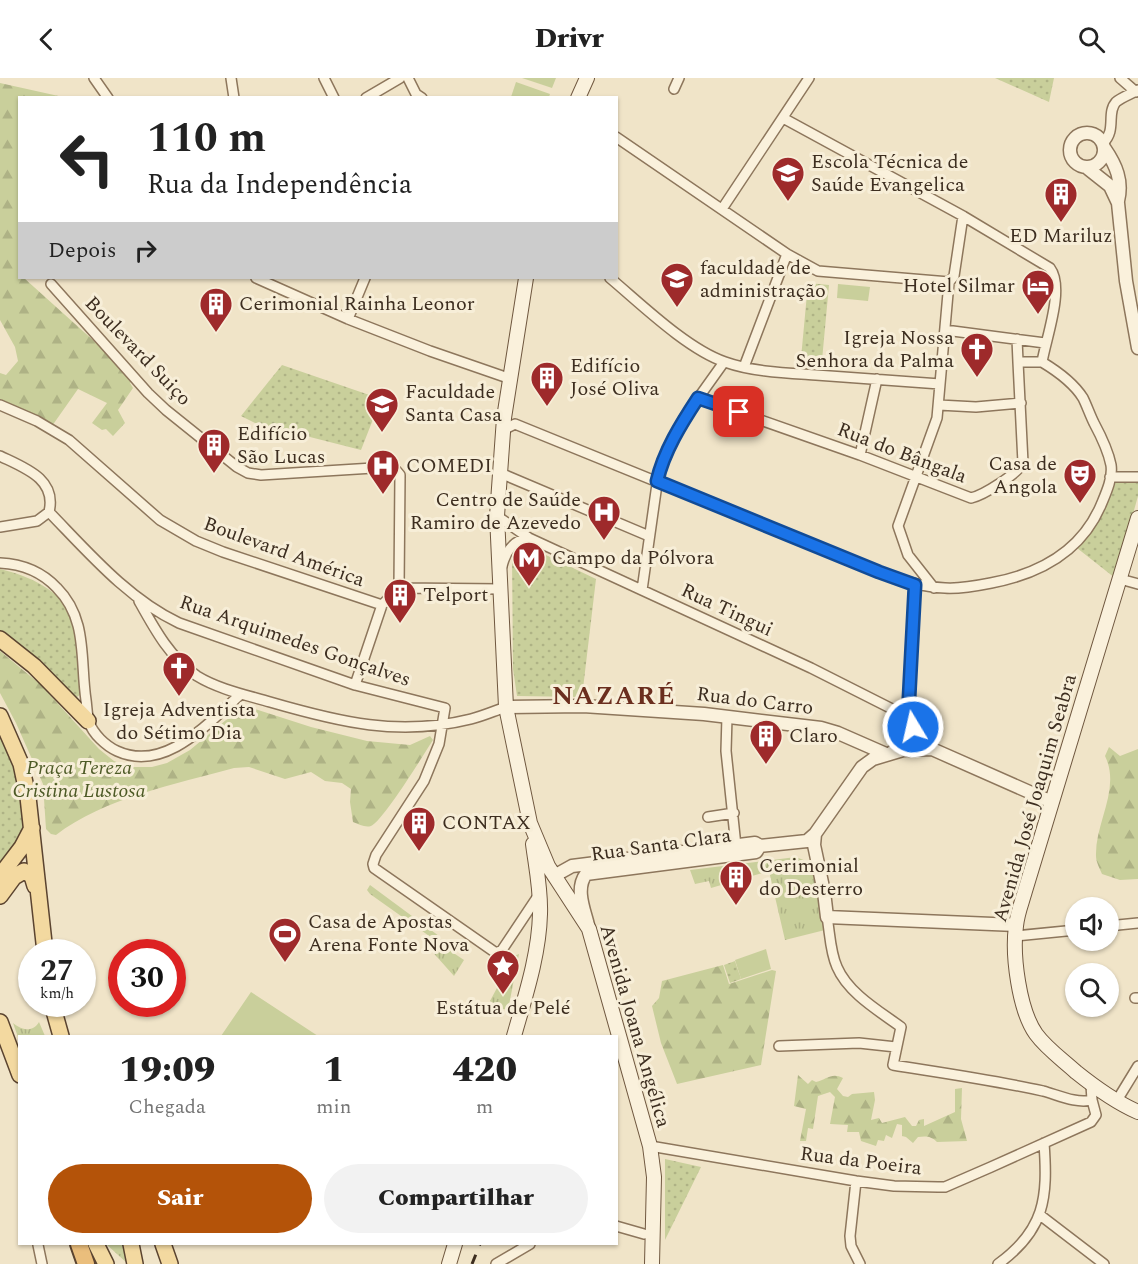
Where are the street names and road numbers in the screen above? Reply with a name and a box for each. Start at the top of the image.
street label: Boulevard Suiço [78,289,198,413]
street label: Rua do Bângala [833,414,971,492]
street label: Boulevard América [199,509,369,595]
street label: Rua Tingui [676,576,778,644]
street label: Rua Arquimedes Gonçalves [175,587,415,695]
street label: Avenida José Joaquim Seabra [985,670,1085,926]
street label: Rua do Carro [695,679,815,723]
street label: Rua Santa Clara [589,820,733,870]
street label: Avenida Joana Angélica [592,921,678,1131]
street label: Rua da Poeira [798,1139,924,1183]

